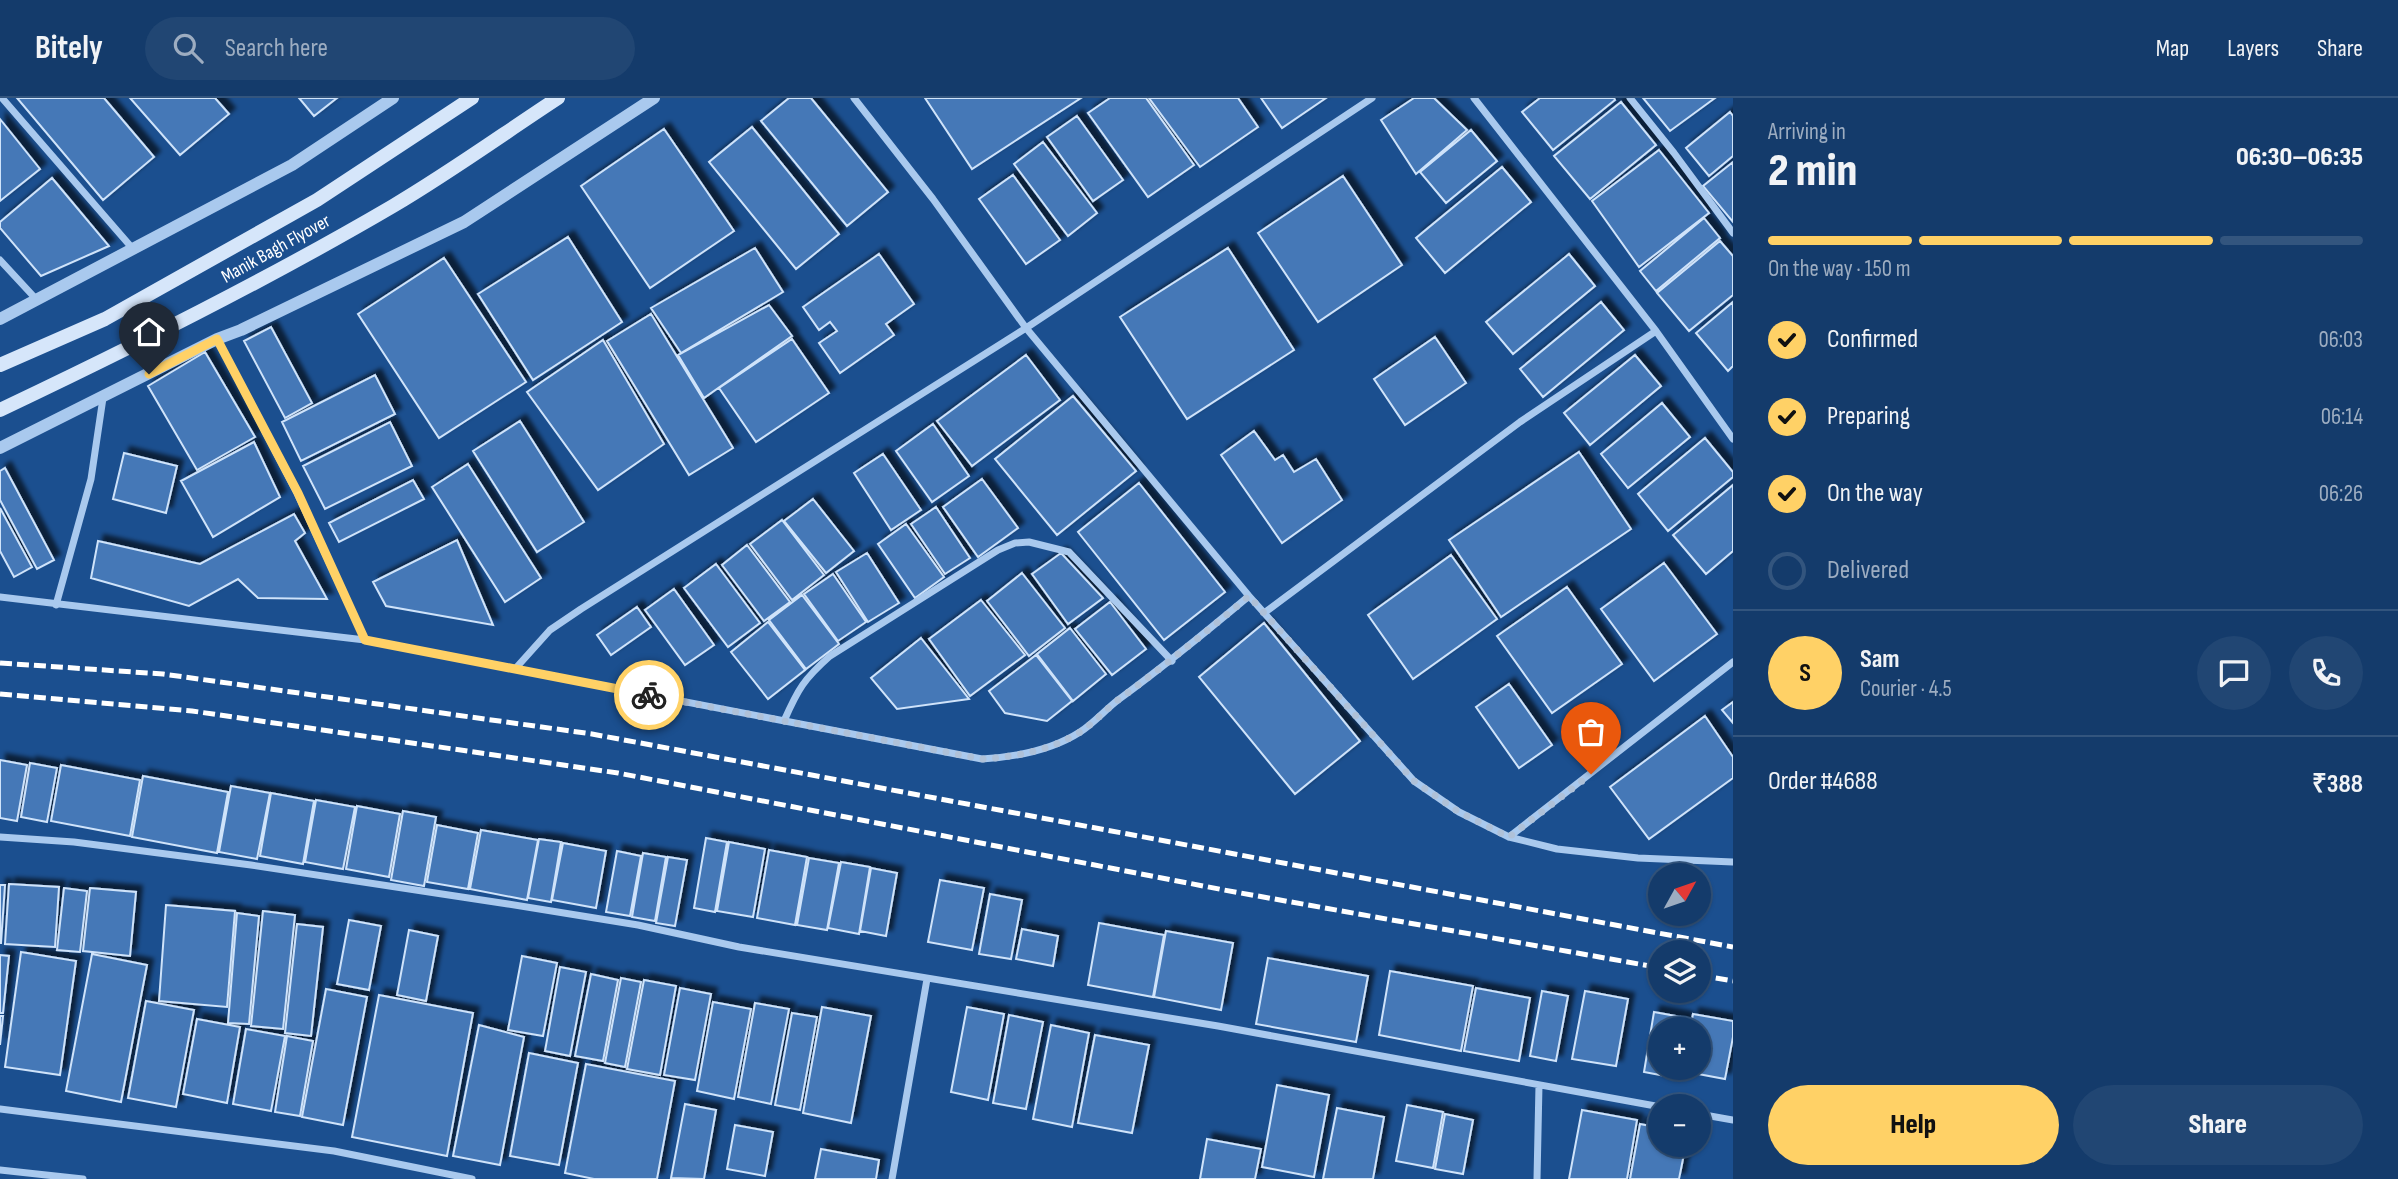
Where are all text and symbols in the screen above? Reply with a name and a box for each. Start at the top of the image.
search box [145,17,635,80]
text: Bitely [35,28,103,68]
icon: search [169,29,207,67]
text: Search here [225,33,328,64]
text: Map [2156,34,2189,63]
text: Layers [2227,34,2279,63]
text: Share [2317,34,2363,63]
text: Arriving in [1768,118,1846,146]
text: 06:30–06:35 [2236,142,2363,173]
text: 2 min [1768,144,1857,199]
street label: Manik Bagh Flyover [217,209,335,288]
text: On the way · 150 m [1768,255,1911,283]
pin [119,302,179,374]
icon: home [130,313,168,351]
icon: check [1768,321,1806,359]
text: Confirmed [1827,324,1918,355]
text: 06:03 [2318,326,2363,354]
icon: check [1768,398,1806,436]
text: Preparing [1827,401,1910,432]
text: 06:14 [2321,403,2363,431]
icon: check [1768,475,1806,513]
text: On the way [1827,478,1923,509]
text: 06:26 [2319,480,2363,508]
text: Delivered [1827,555,1909,586]
button: chat [2197,636,2271,710]
button: phone [2289,636,2363,710]
text: Sam [1860,644,1900,675]
text: S [1799,658,1811,689]
courier [614,660,684,730]
text: Courier · 4.5 [1860,675,1952,703]
icon: bike [630,676,668,714]
pin [1561,702,1621,774]
icon: bag [1572,713,1610,751]
text: Order #4688 [1768,766,1878,797]
text: ₹388 [2312,769,2363,800]
north arrow [1648,863,1712,926]
map controls [1648,863,1711,1157]
button: layers [1648,940,1711,1003]
button: + [1648,1017,1711,1080]
button: Help [1768,1085,2059,1165]
button: Share [2073,1085,2363,1165]
button: − [1648,1094,1711,1157]

